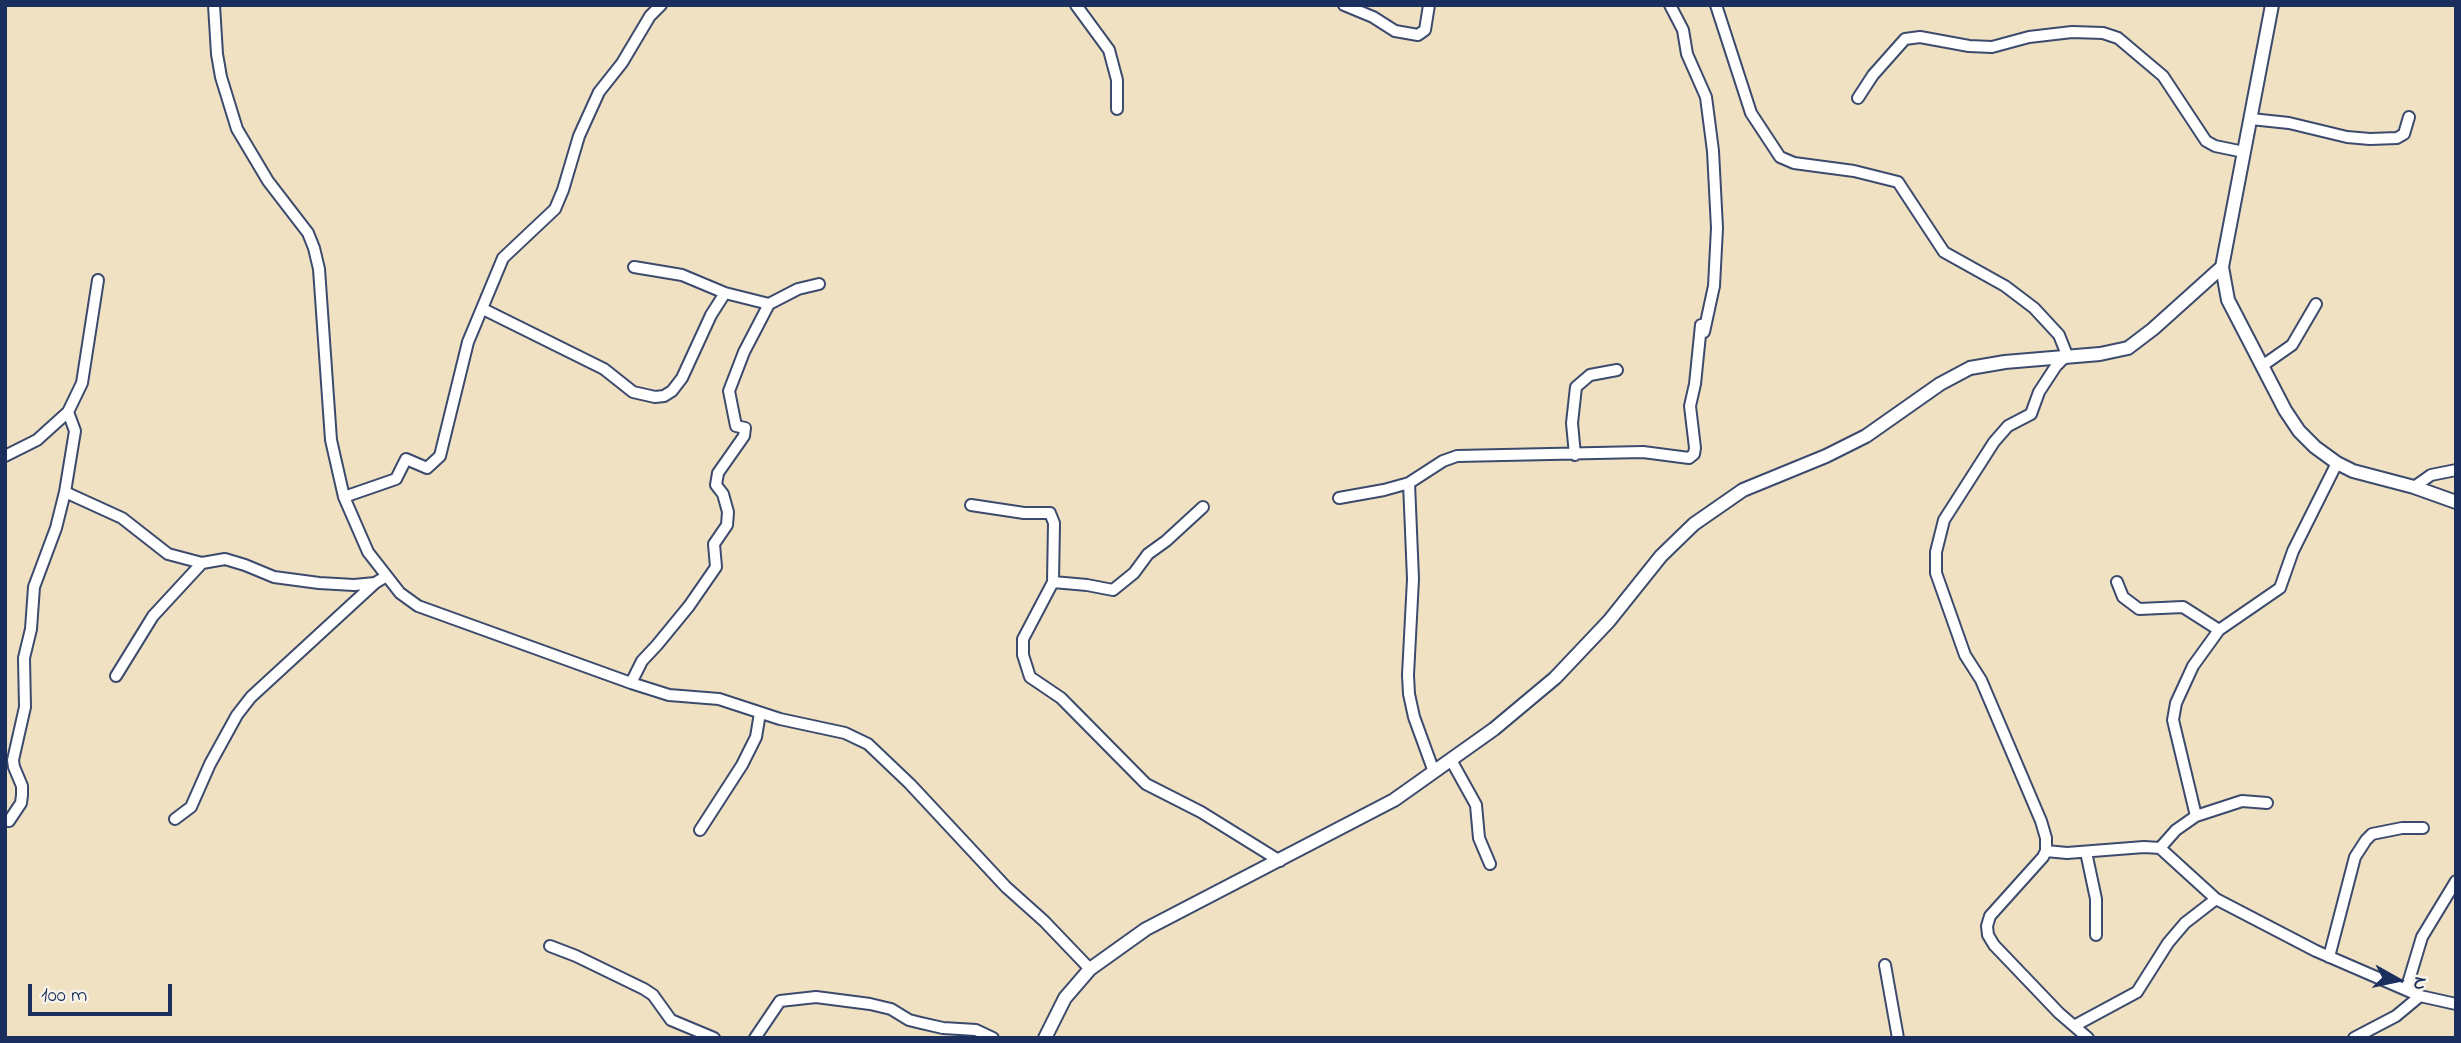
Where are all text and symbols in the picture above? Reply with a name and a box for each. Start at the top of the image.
north arrow [2363,945,2433,1015]
scale bar [32,970,175,1014]
text: N [2405,975,2434,992]
text: 100 m [41,981,87,1011]

